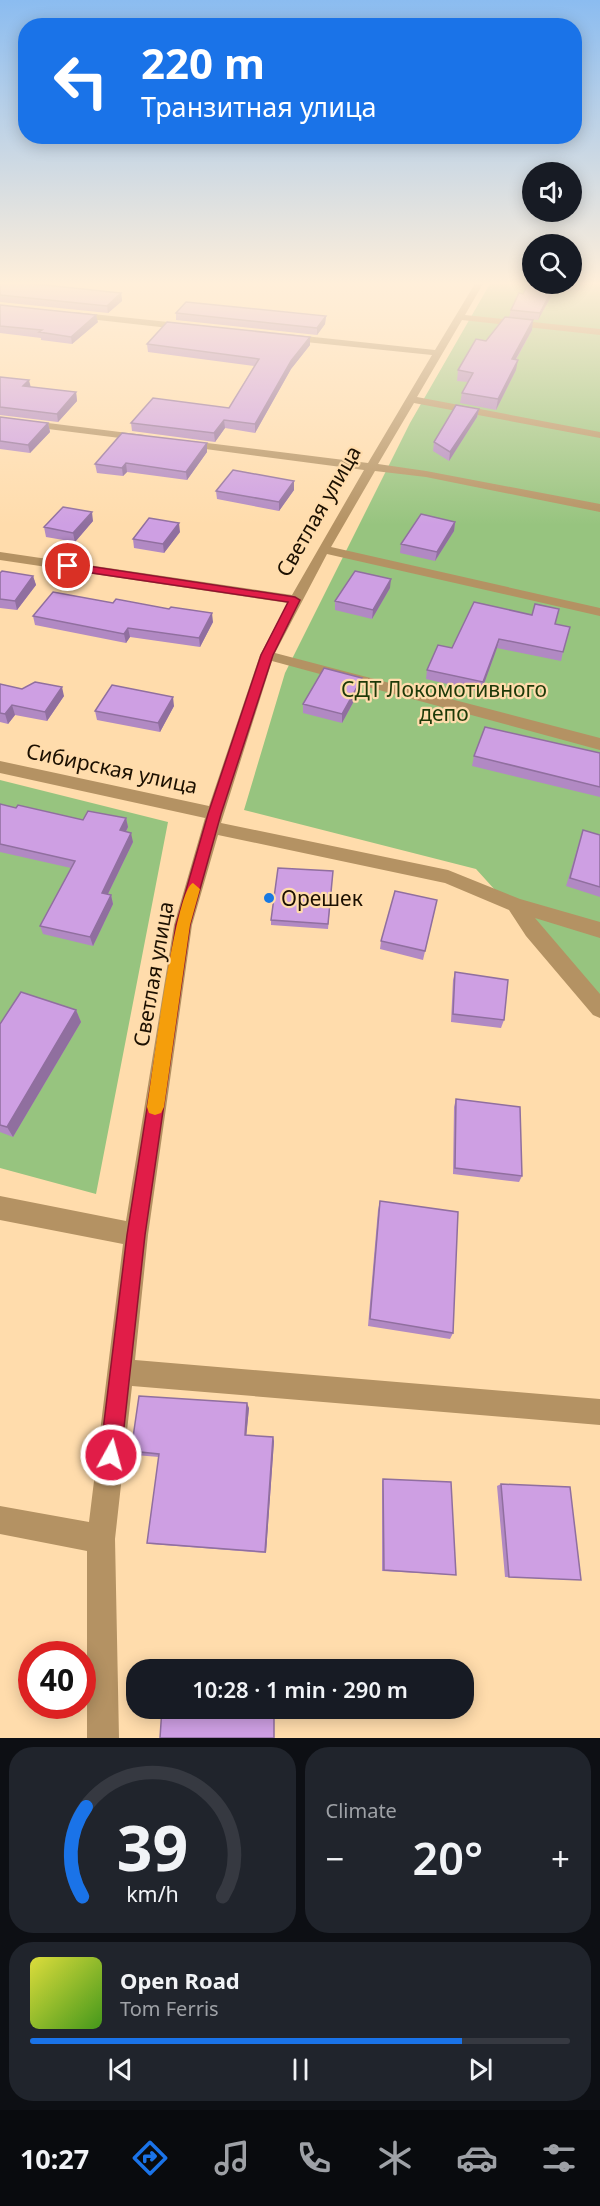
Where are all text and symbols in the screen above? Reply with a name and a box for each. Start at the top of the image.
text: 220 m [141,34,265,91]
icon: left [42,42,120,120]
text: Транзитная улица [141,88,376,125]
map controls [522,162,582,294]
button: sound [522,162,582,222]
button: search [522,234,582,294]
street label: Светлая улица [269,440,367,582]
pin [42,540,93,591]
icon: arrive [51,549,84,582]
park label: СДТ Локомотивного депо [341,675,547,727]
street label: Сибирская улица [24,736,200,800]
place label: Орешек [281,884,363,912]
marker: Орешек [262,891,276,905]
street label: Светлая улица [126,899,180,1049]
position arrow [79,1423,143,1487]
speed limit sign: 40 [18,1641,96,1719]
text: 10:28 · 1 min · 290 m [192,1674,408,1704]
text: Climate [326,1797,397,1824]
text: 39 [117,1804,188,1889]
text: 20° [412,1827,483,1888]
text: − [326,1836,344,1881]
text: + [551,1836,570,1881]
text: km/h [126,1879,179,1908]
text: Open Road [120,1965,240,1995]
text: Tom Ferris [120,1995,219,2022]
icon: previous [104,2053,137,2086]
icon: pause [284,2053,317,2086]
icon: next [464,2053,497,2086]
icon: directions [129,2137,171,2179]
icon: music [211,2137,253,2179]
icon: phone [293,2137,335,2179]
icon: climate [374,2137,416,2179]
icon: car [456,2137,498,2179]
icon: filters [538,2137,580,2179]
text: 10:27 [20,2140,89,2177]

